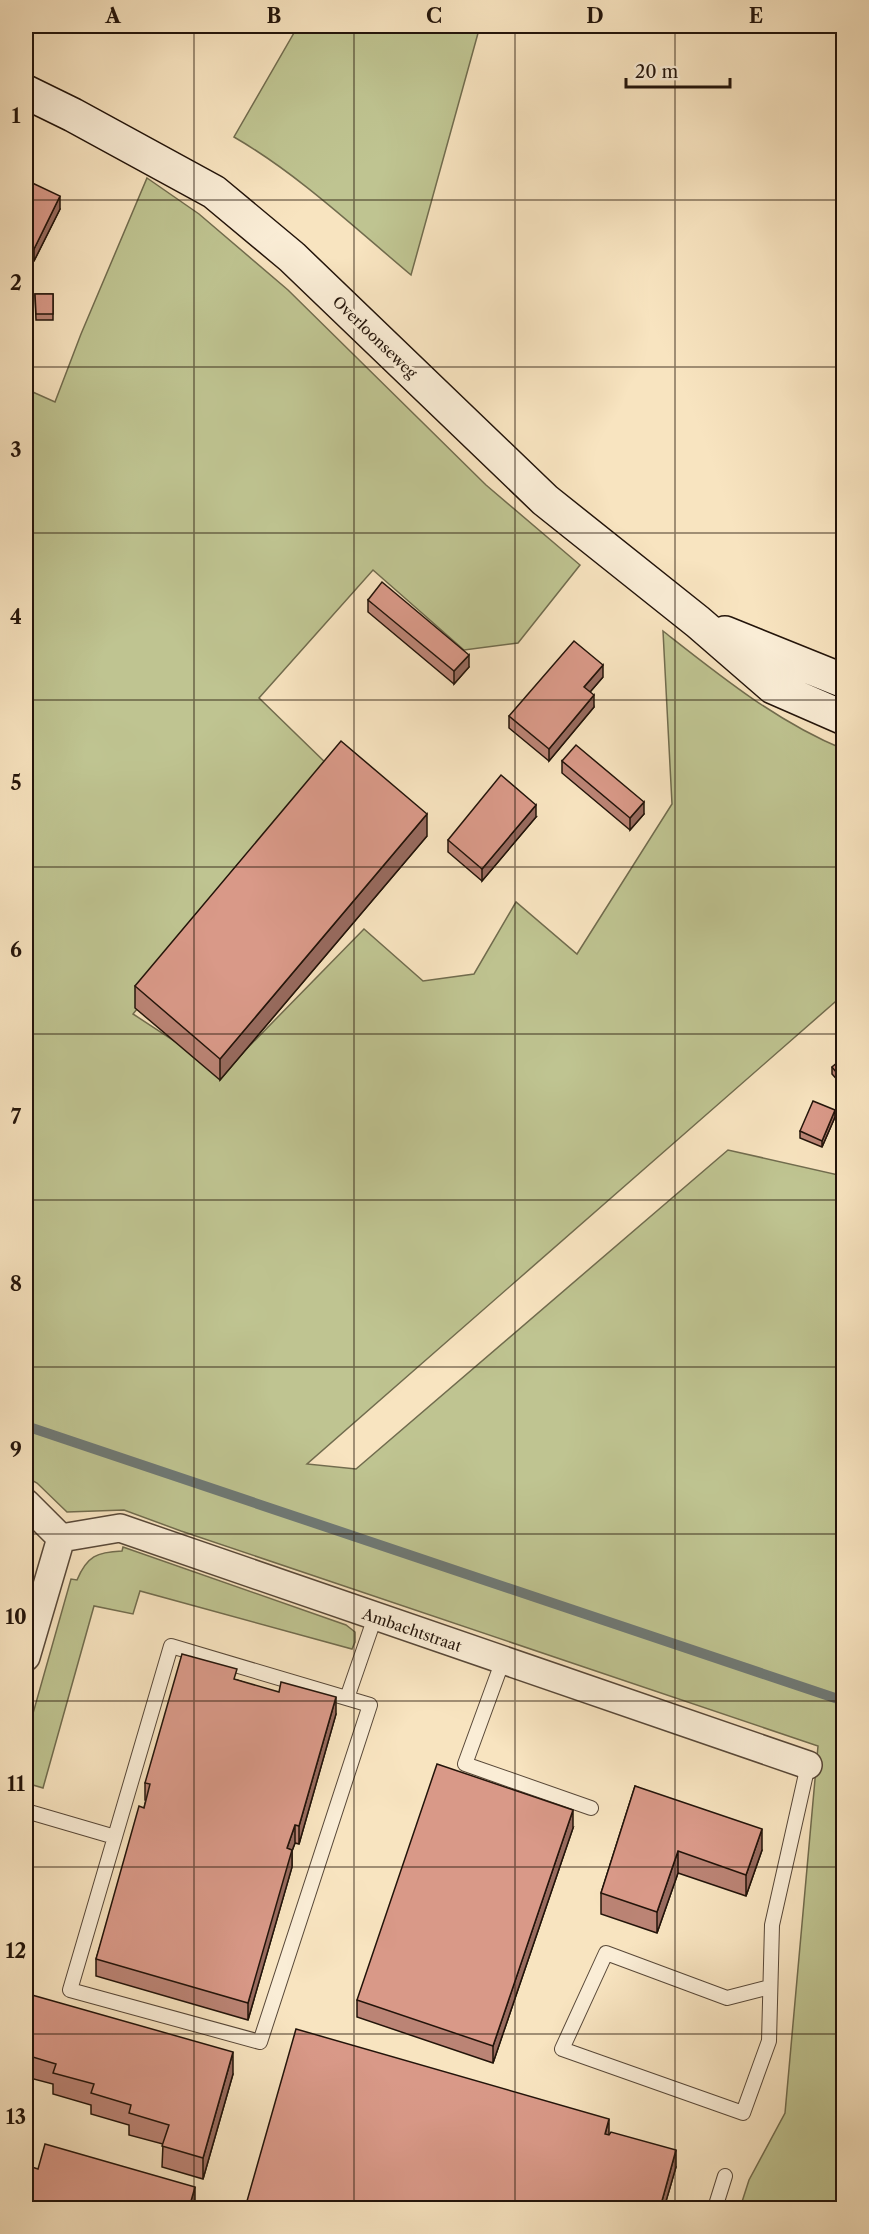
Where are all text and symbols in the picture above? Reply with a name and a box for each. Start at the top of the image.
text: A [104,4,121,28]
text: B [267,4,282,28]
text: C [426,4,442,28]
text: D [586,4,604,28]
text: E [749,4,763,28]
scale bar [626,51,730,89]
text: 20 m [635,61,679,83]
text: 1 [12,104,21,128]
text: 2 [10,271,22,295]
street label: Overloonseweg [329,292,421,382]
text: 3 [10,438,22,462]
text: 4 [10,605,22,629]
text: 5 [10,771,22,795]
text: 6 [10,938,22,962]
text: 7 [11,1105,22,1129]
text: 8 [10,1272,22,1296]
text: 9 [10,1438,22,1462]
street label: Ambachtstraat [359,1604,465,1656]
text: 10 [5,1605,27,1629]
text: 11 [7,1772,25,1796]
text: 12 [6,1939,26,1963]
text: 13 [6,2105,26,2129]

